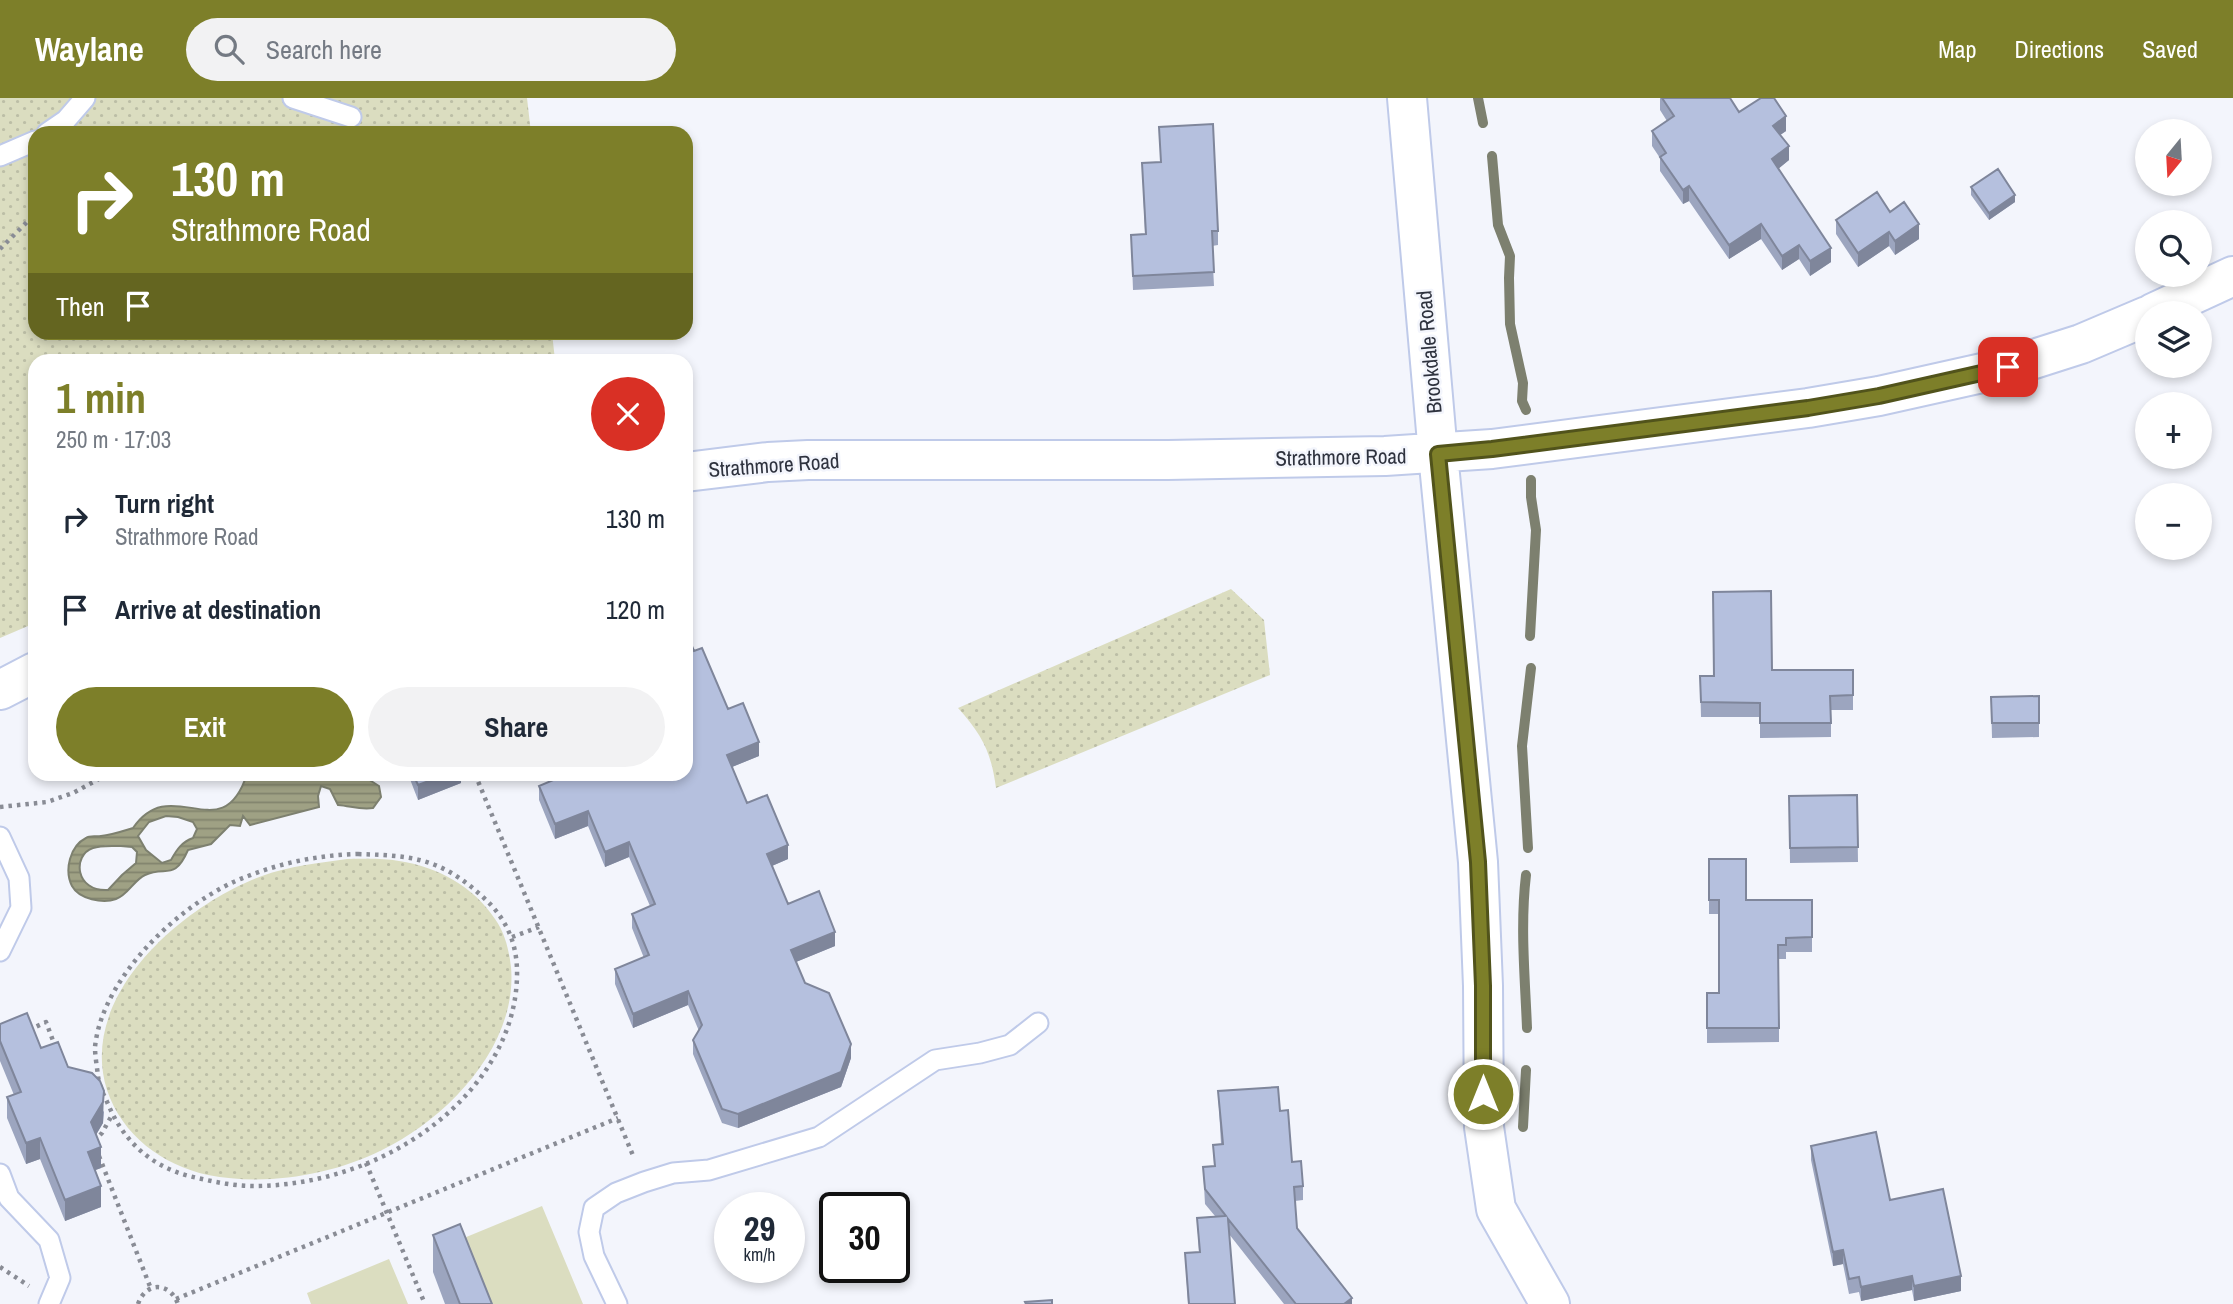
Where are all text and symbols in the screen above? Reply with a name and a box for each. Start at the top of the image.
search box [186,18,676,81]
text: Waylane [35,27,144,71]
icon: search [210,30,248,68]
text: Search here [266,32,382,67]
text: Map [1938,33,1976,65]
text: Directions [2014,33,2104,65]
text: Saved [2142,33,2198,65]
north arrow [2135,119,2212,196]
map controls [2135,119,2212,560]
text: 130 m [171,145,285,211]
icon: right [56,154,147,245]
text: Strathmore Road [171,208,371,251]
button: search [2135,210,2212,287]
icon: arrive [119,287,157,325]
text: Then [56,289,105,324]
street label: Brookdale Road [1409,289,1449,415]
button: layers [2135,301,2212,378]
pin [1978,337,2038,397]
icon: arrive [1989,348,2027,386]
text: 1 min [56,370,146,426]
button: close [591,377,665,451]
button: + [2135,392,2212,469]
text: 250 m · 17:03 [56,424,171,455]
street label: Strathmore Road [1275,441,1407,473]
street label: Strathmore Road [708,446,840,484]
button: − [2135,483,2212,560]
text: Turn right [115,486,214,521]
icon: right [56,500,94,538]
text: 130 m [606,501,665,536]
text: Strathmore Road [115,521,259,552]
icon: arrive [56,591,94,629]
text: Arrive at destination [115,592,321,627]
text: 120 m [606,592,665,627]
button: Exit [56,687,354,767]
button: Share [368,687,665,767]
position arrow [1446,1057,1520,1131]
speed limit sign: 30 [819,1192,910,1283]
text: 29 [744,1205,775,1252]
text: km/h [744,1242,776,1267]

